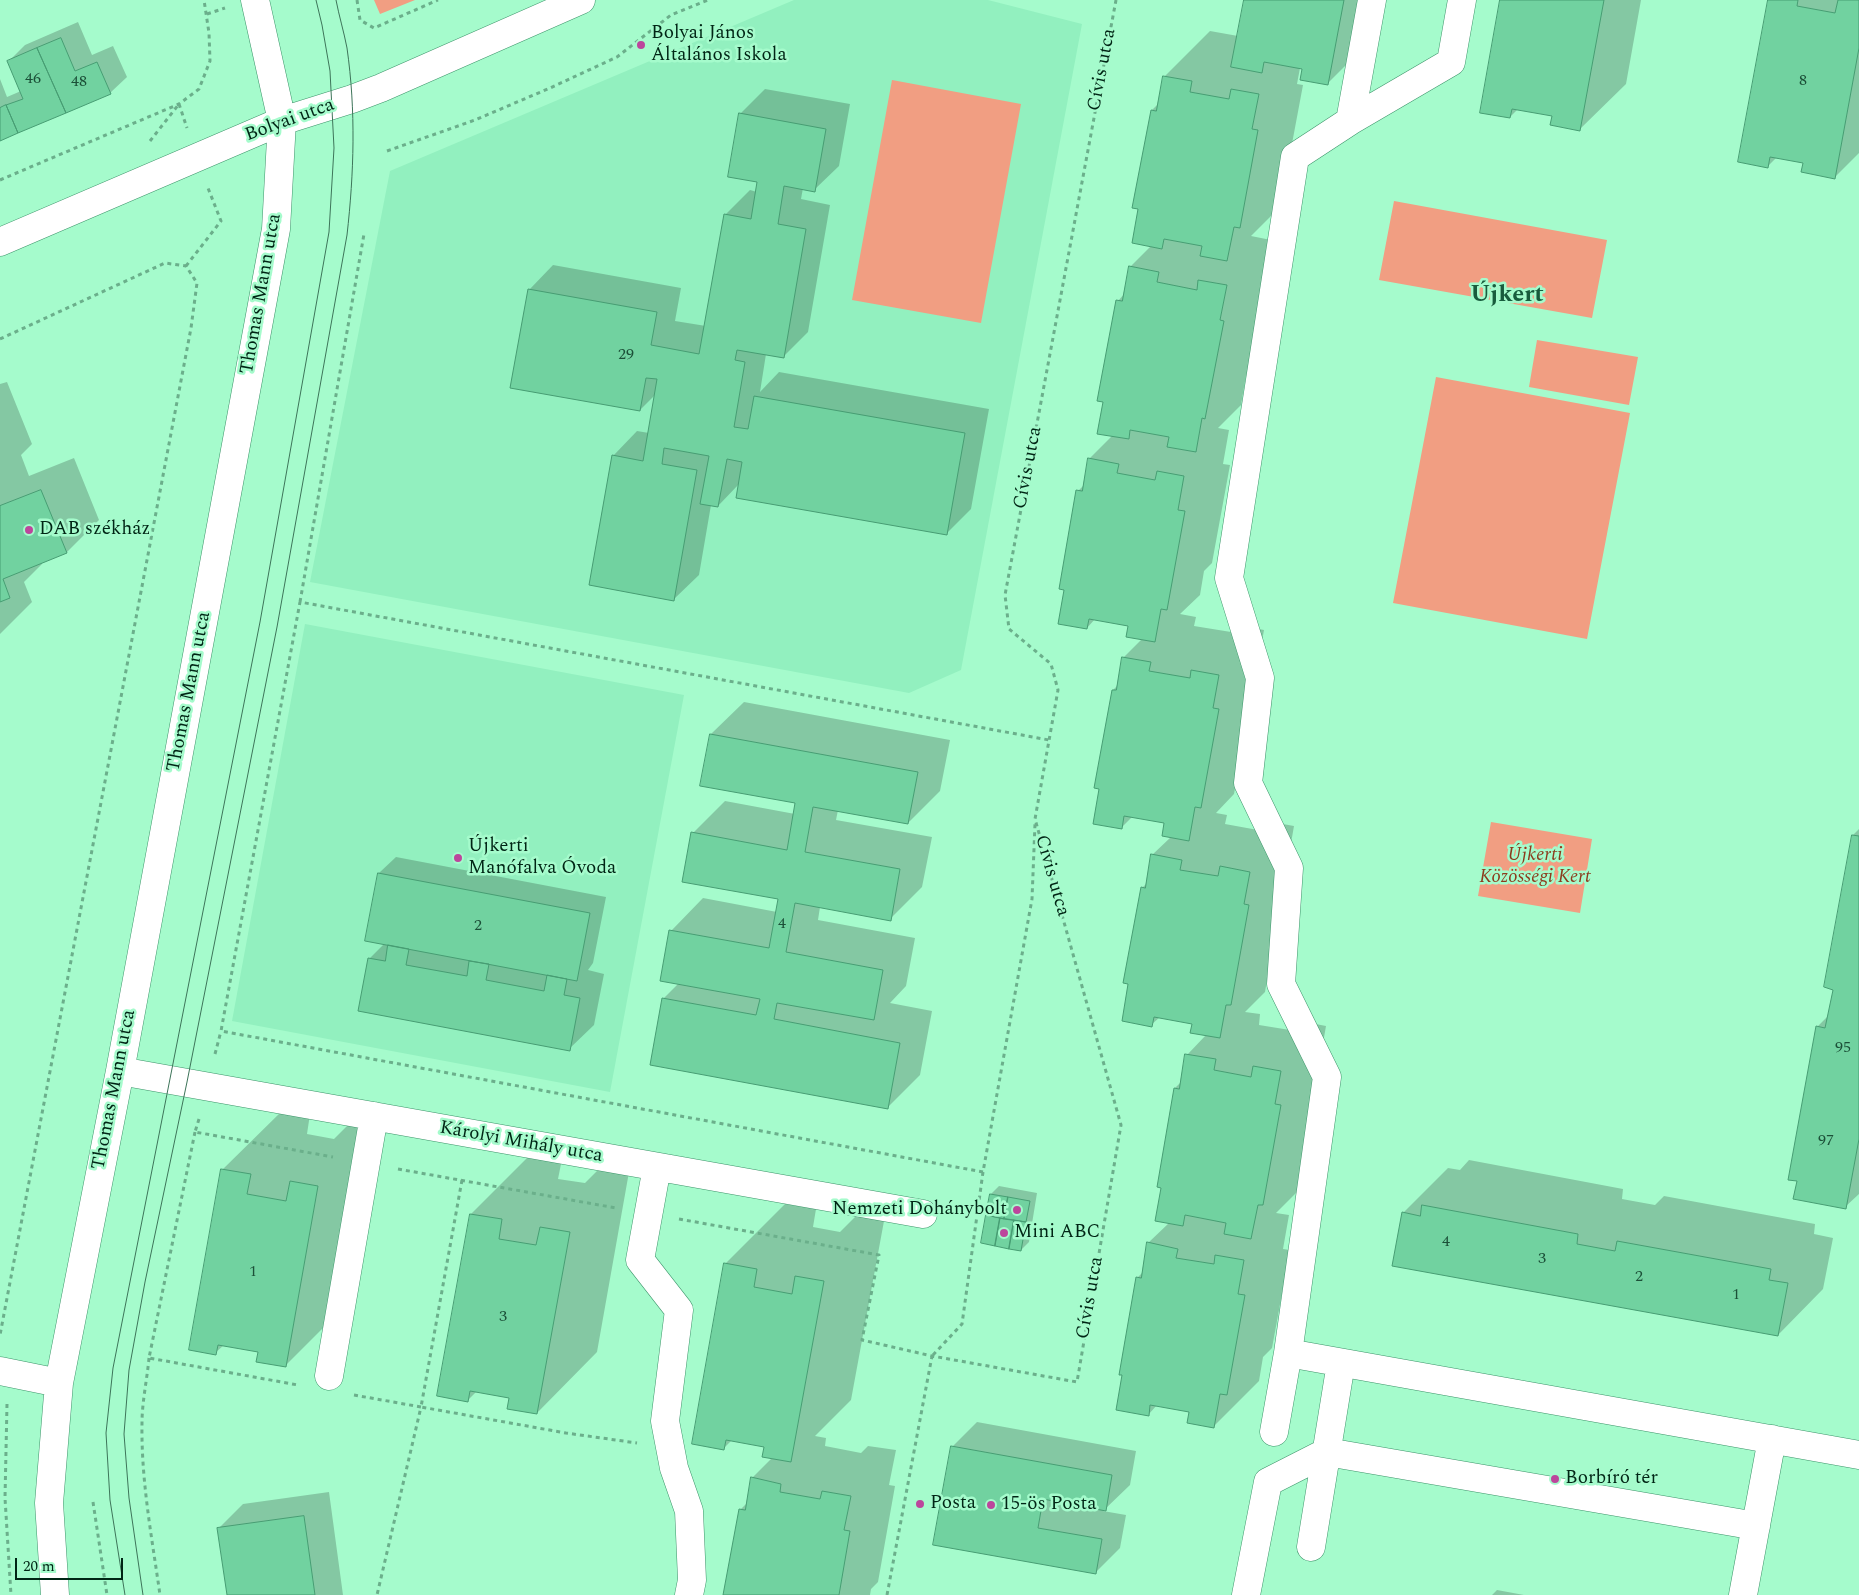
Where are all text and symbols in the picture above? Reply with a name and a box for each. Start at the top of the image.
place label: Bolyai János Általános Iskola [651,23,787,67]
street label: Cívis utca [1084,27,1122,113]
marker: Bolyai János Általános Iskola [635,39,647,51]
house number: 46 [25,70,41,90]
house number: 8 [1799,72,1807,92]
house number: 48 [71,73,87,93]
street label: Bolyai utca [242,94,338,148]
street label: Thomas Mann utca [237,212,287,376]
district label: Újkert [1470,282,1544,310]
house number: 29 [618,346,634,366]
street label: Cívis utca [1010,425,1048,511]
place label: DAB székház [39,519,150,541]
marker: DAB székház [23,524,35,536]
street label: Thomas Mann utca [163,610,217,774]
street label: Cívis utca [1029,833,1073,919]
place label: Újkerti Manófalva Óvoda [468,836,616,880]
park label: Újkerti Közösségi Kert [1479,845,1591,889]
marker: Újkerti Manófalva Óvoda [452,852,464,864]
house number: 4 [778,915,786,935]
house number: 2 [474,917,482,937]
street label: Thomas Mann utca [88,1008,142,1172]
house number: 95 [1835,1039,1851,1059]
street label: Károlyi Mihály utca [438,1117,604,1169]
house number: 97 [1818,1132,1834,1152]
place label: Nemzeti Dohánybolt [832,1199,1007,1221]
marker: Nemzeti Dohánybolt [1011,1204,1023,1216]
place label: Mini ABC [1014,1222,1100,1244]
marker: Mini ABC [998,1227,1010,1239]
house number: 4 [1442,1233,1450,1253]
house number: 3 [1538,1250,1546,1270]
street label: Cívis utca [1073,1255,1109,1341]
house number: 1 [249,1263,257,1283]
house number: 2 [1635,1268,1643,1288]
house number: 1 [1732,1286,1740,1306]
house number: 3 [499,1308,507,1328]
place label: Borbíró tér [1565,1468,1658,1490]
marker: Borbíró tér [1549,1473,1561,1485]
place label: Posta [930,1493,976,1515]
place label: 15-ös Posta [1001,1494,1097,1516]
marker: Posta [914,1498,926,1510]
marker: 15-ös Posta [985,1499,997,1511]
scale bar [18,1548,125,1580]
text: 20 m [23,1555,55,1578]

